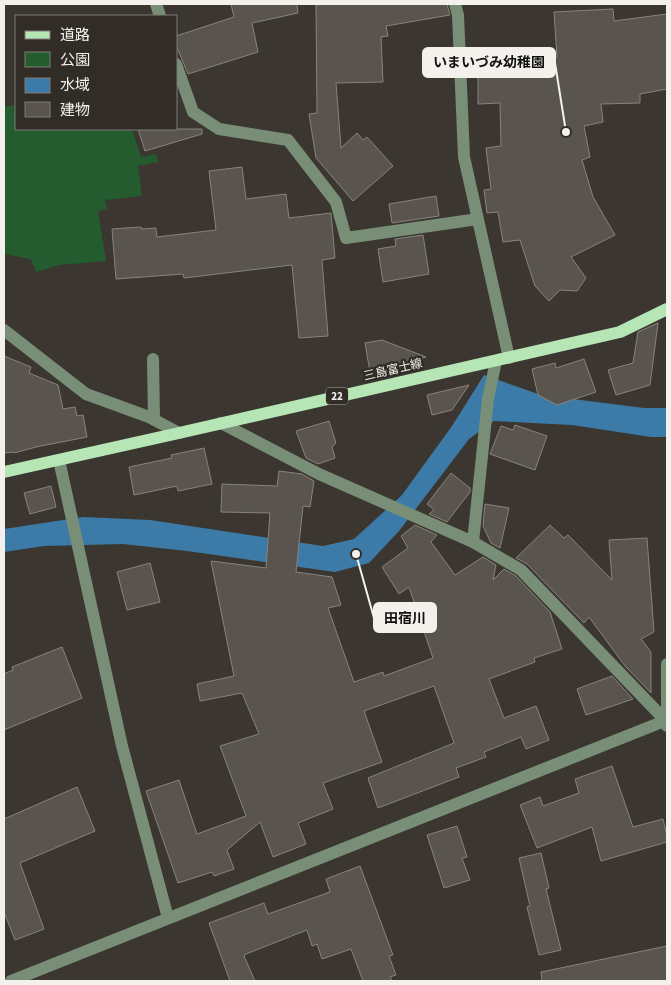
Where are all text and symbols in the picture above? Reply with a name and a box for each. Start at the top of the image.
legend [15,15,178,130]
text: 道路 [60,25,90,46]
callout: いまいづみ幼稚園 [423,48,555,77]
text: 公園 [60,50,90,71]
text: いまいづみ幼稚園 [433,53,545,73]
text: 水域 [60,75,90,96]
text: 建物 [60,100,90,121]
street label: 三島富士線 [362,355,424,385]
road number: 22 [326,388,348,404]
callout: 田宿川 [374,603,436,632]
text: 田宿川 [384,609,426,629]

